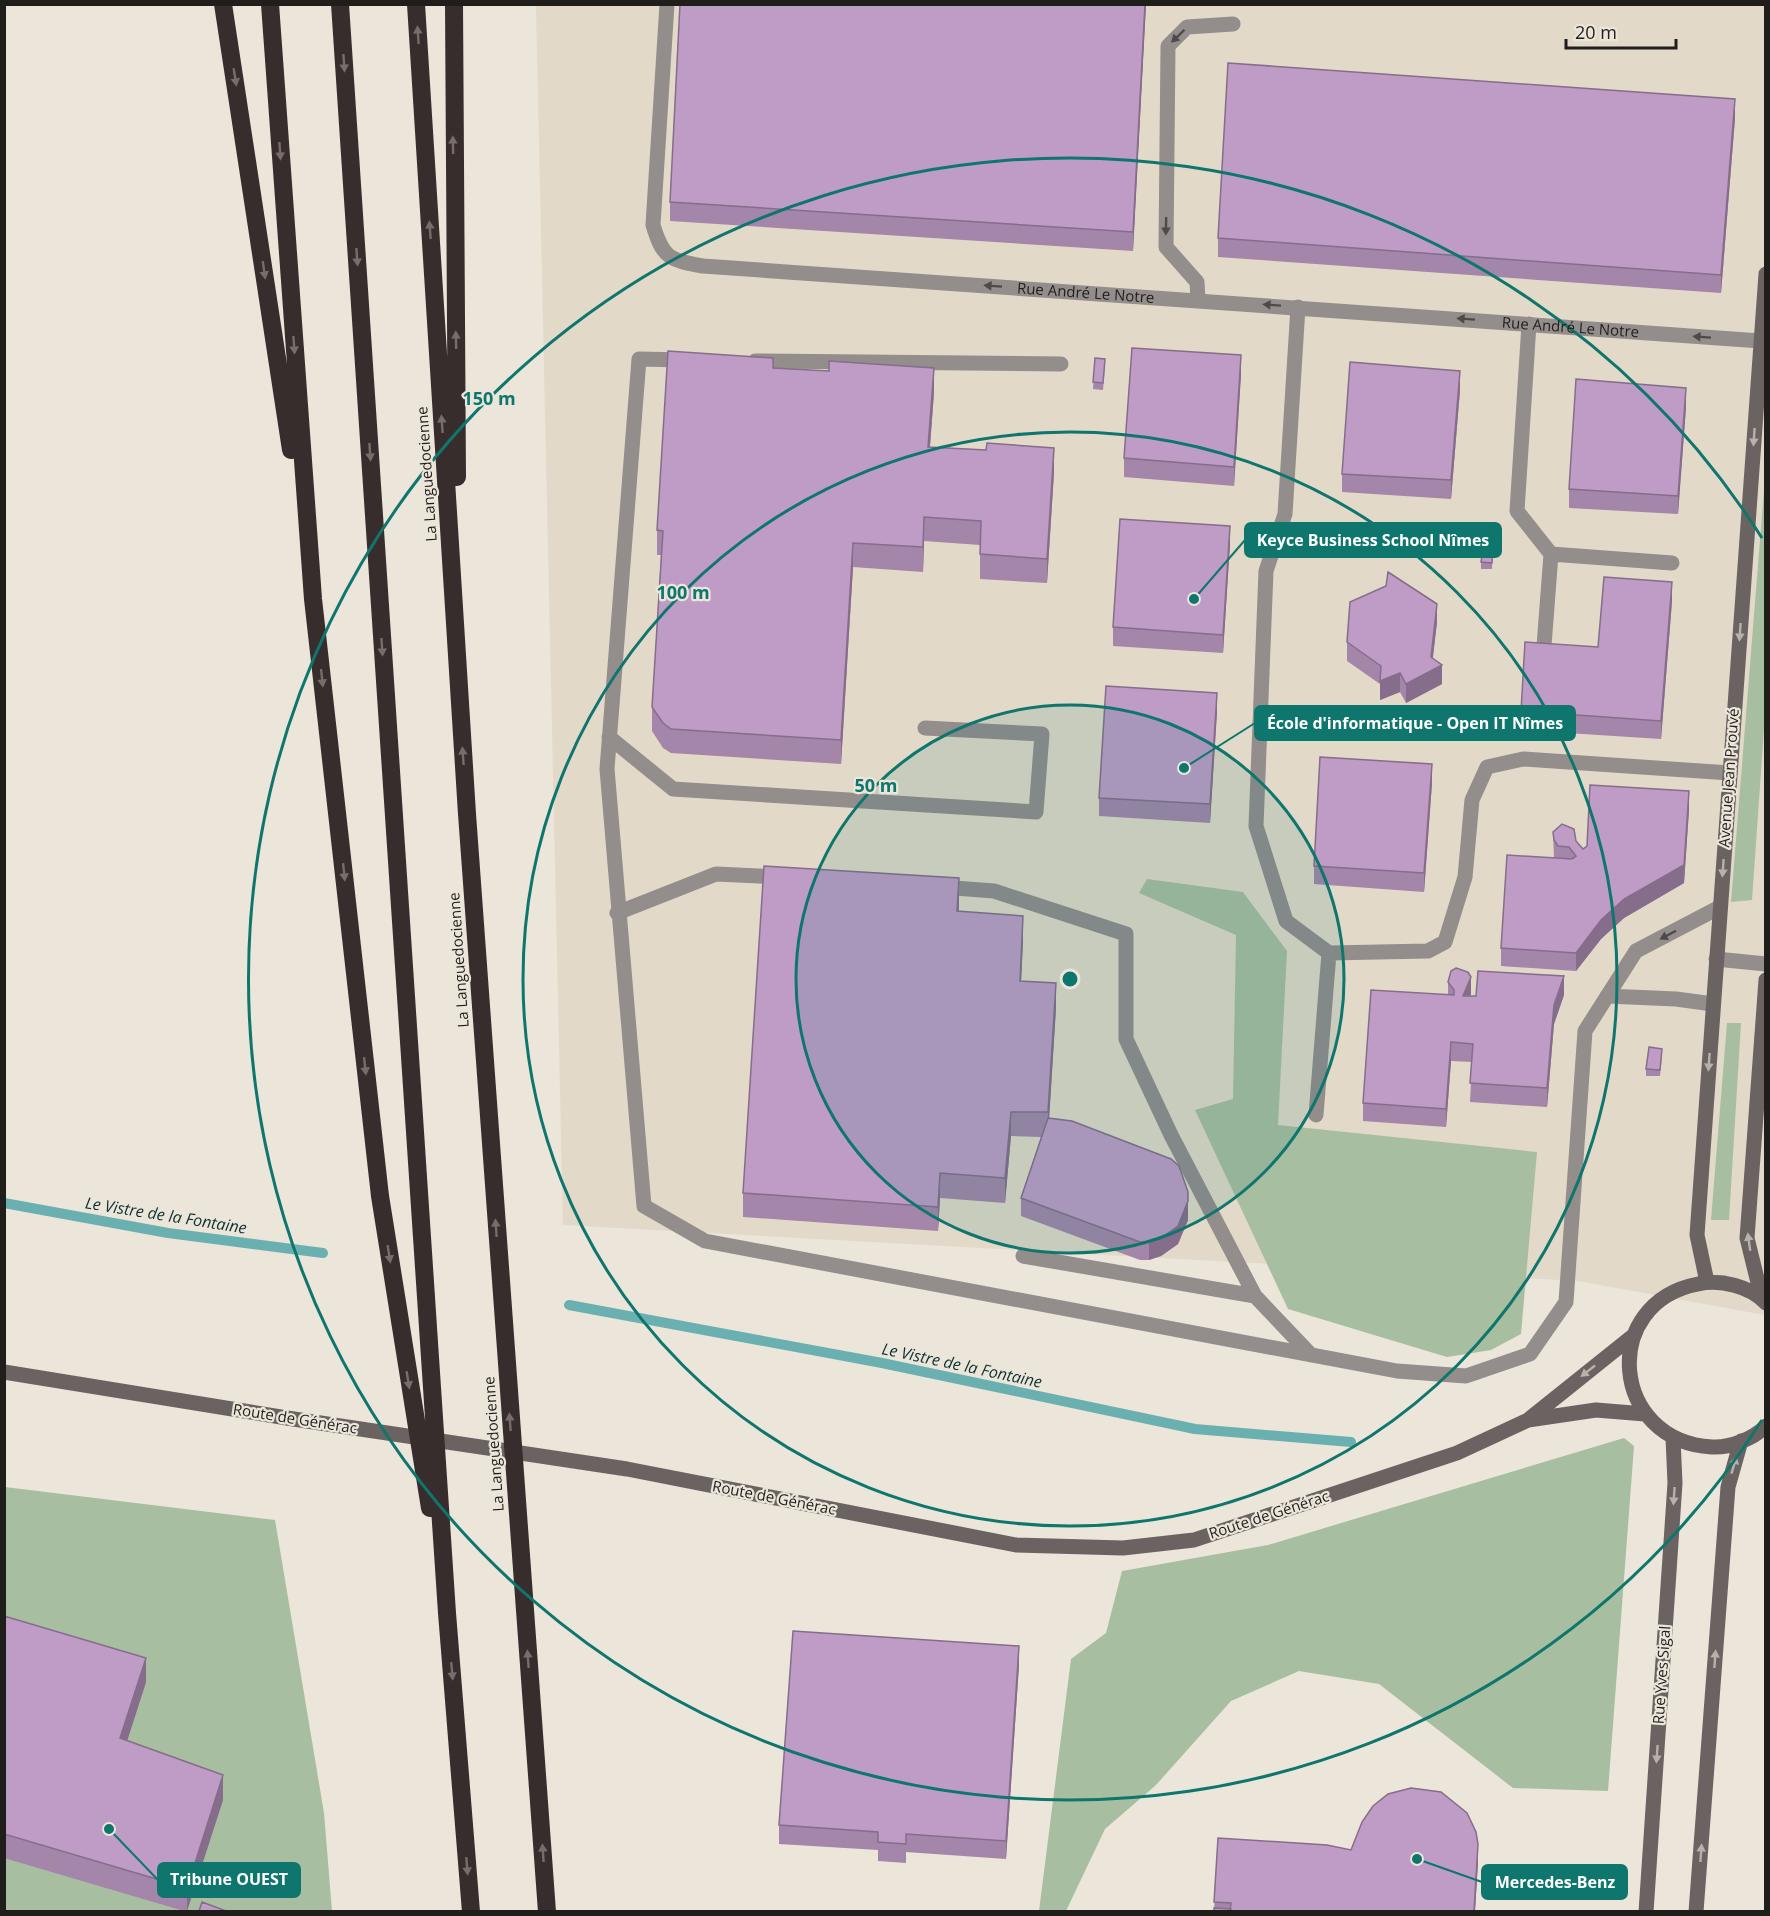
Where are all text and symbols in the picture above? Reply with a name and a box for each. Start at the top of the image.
scale bar [1566,12,1676,50]
text: 20 m [1575,20,1617,44]
one-way arrow [413,26,422,45]
one-way arrow [1172,28,1186,42]
one-way arrow [339,53,349,72]
one-way arrow [231,68,240,87]
one-way arrow [449,135,458,154]
one-way arrow [275,141,284,160]
one-way arrow [1161,217,1171,236]
one-way arrow [425,220,435,239]
one-way arrow [352,248,362,267]
one-way arrow [260,261,269,280]
street label: Rue André Le Notre [1016,277,1155,307]
one-way arrow [984,281,1003,291]
one-way arrow [1262,300,1281,310]
street label: Rue André Le Notre [1501,312,1640,341]
one-way arrow [1457,314,1476,324]
one-way arrow [451,330,460,349]
one-way arrow [1693,332,1712,342]
one-way arrow [289,336,299,355]
text: 150 m [462,386,516,410]
street label: La Languedocienne [411,406,441,542]
one-way arrow [438,415,447,434]
one-way arrow [1749,428,1758,447]
one-way arrow [365,443,374,462]
callout: Keyce Business School Nîmes [1245,523,1501,557]
text: Keyce Business School Nîmes [1257,529,1489,551]
text: 100 m [656,580,710,604]
one-way arrow [1735,622,1745,641]
one-way arrow [378,637,387,656]
one-way arrow [317,669,327,688]
callout: École d'informatique - Open IT Nîmes [1255,706,1575,740]
street label: Avenue Jean Prouvé [1713,708,1743,848]
text: École d'informatique - Open IT Nîmes [1267,712,1563,734]
one-way arrow [458,746,468,765]
text: 50 m [855,773,897,797]
one-way arrow [1718,858,1728,877]
one-way arrow [339,863,349,882]
street label: La Languedocienne [443,892,473,1028]
one-way arrow [1659,929,1677,939]
centre of rings [1060,969,1080,989]
one-way arrow [1704,1053,1713,1072]
one-way arrow [361,1056,370,1075]
water label: Le Vistre de la Fontaine [84,1191,248,1239]
one-way arrow [492,1218,501,1237]
one-way arrow [1744,1232,1753,1251]
one-way arrow [384,1245,393,1264]
water label: Le Vistre de la Fontaine [880,1337,1044,1393]
one-way arrow [1580,1364,1595,1376]
one-way arrow [404,1370,413,1389]
street label: La Languedocienne [478,1376,508,1512]
street label: Route de Générac [232,1398,359,1438]
one-way arrow [506,1413,515,1432]
one-way arrow [1730,1456,1739,1474]
street label: Route de Générac [711,1475,838,1519]
street label: Route de Générac [1206,1485,1331,1543]
one-way arrow [1669,1487,1679,1506]
street label: Rue Yves Sigal [1648,1625,1674,1725]
one-way arrow [523,1649,532,1668]
one-way arrow [1710,1649,1720,1668]
one-way arrow [447,1662,456,1681]
one-way arrow [1652,1744,1661,1763]
one-way arrow [538,1844,547,1863]
one-way arrow [1696,1844,1705,1863]
one-way arrow [462,1856,472,1875]
callout: Tribune OUEST [158,1863,300,1897]
callout: Mercedes-Benz [1482,1865,1627,1899]
text: Tribune OUEST [170,1868,288,1890]
text: Mercedes-Benz [1495,1871,1616,1893]

